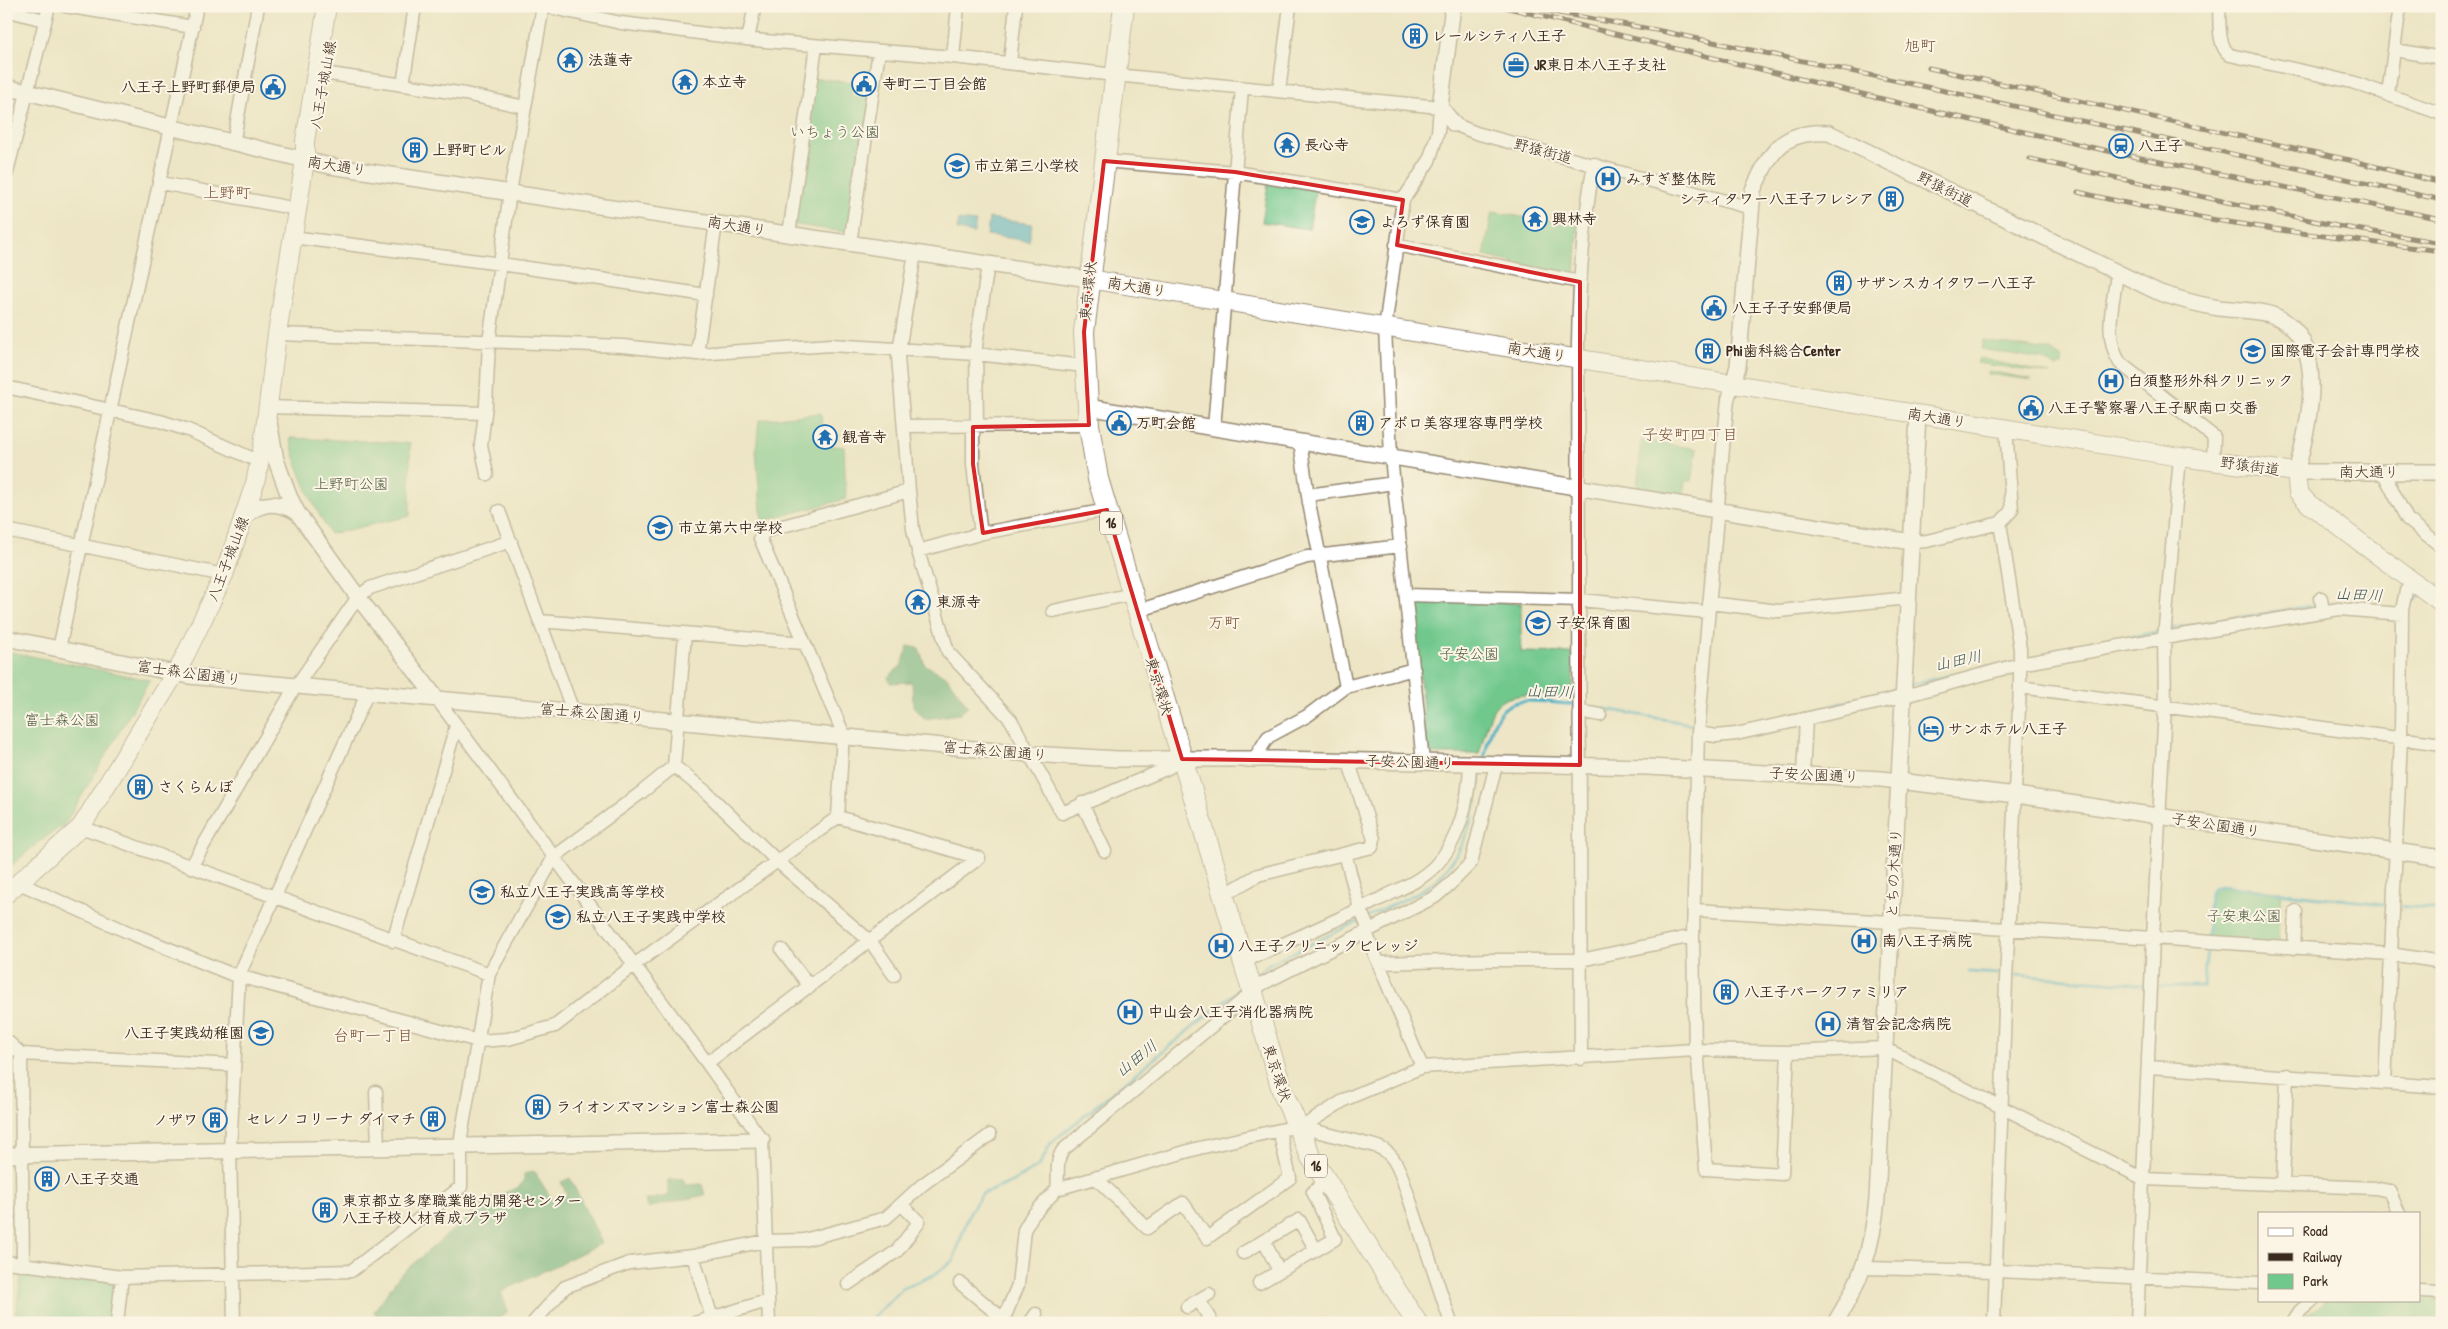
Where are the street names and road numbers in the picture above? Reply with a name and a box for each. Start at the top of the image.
street label: 八王子城山線 [304,39,341,131]
street label: 野猿街道 [1511,133,1575,168]
street label: 南大通り [306,150,368,181]
street label: 野猿街道 [1914,166,1977,212]
street label: 南大通り [706,210,768,241]
street label: 東京環状 [1074,260,1101,322]
street label: 南大通り [1106,271,1168,302]
street label: 南大通り [1506,336,1568,367]
street label: 南大通り [1906,402,1968,433]
street label: 野猿街道 [2219,451,2281,480]
street label: 南大通り [2339,461,2399,482]
road number: 16 [1100,512,1122,534]
street label: 八王子城山線 [202,513,253,605]
street label: 東京環状 [1141,654,1178,718]
street label: 富士森公園通り [136,655,243,690]
street label: 富士森公園通り [539,697,645,728]
street label: 富士森公園通り [942,735,1048,766]
street label: 子安公園通り [1365,749,1455,774]
street label: 子安公園通り [1769,762,1860,787]
street label: 子安公園通り [2170,807,2262,842]
street label: とちの木通り [1881,827,1906,918]
street label: 東京環状 [1258,1041,1297,1105]
road number: 16 [1305,1154,1327,1178]

